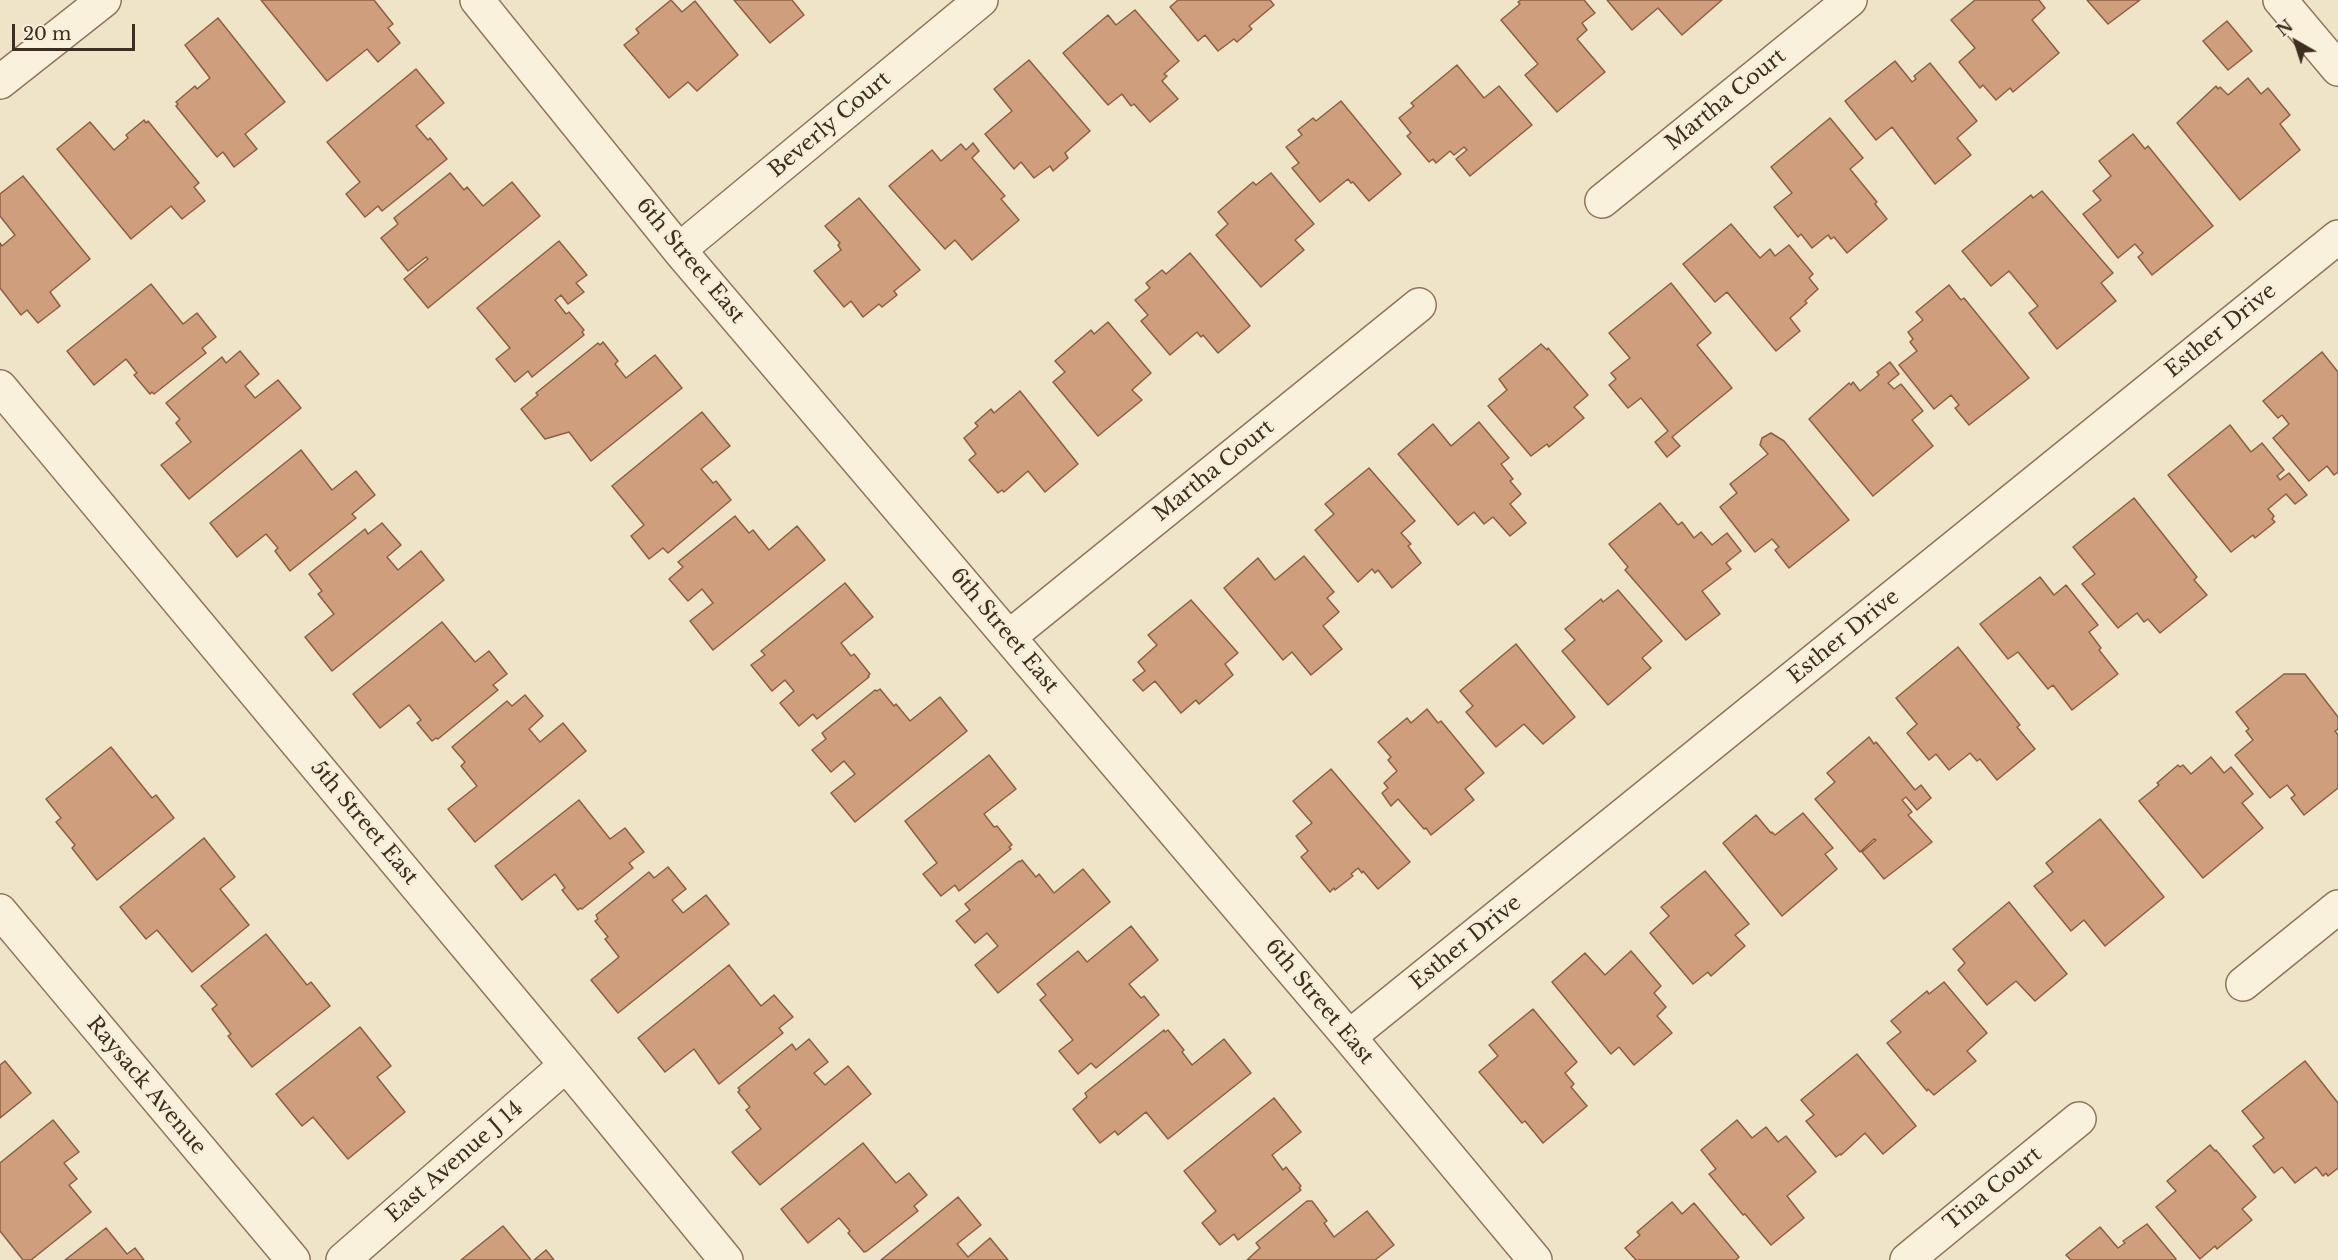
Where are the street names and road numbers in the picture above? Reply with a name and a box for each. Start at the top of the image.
street label: Martha Court [1661,44,1791,156]
street label: Beverly Court [764,67,896,183]
street label: 6th Street East [630,193,750,329]
street label: Esther Drive [2161,279,2281,383]
street label: Martha Court [1149,415,1279,527]
street label: 6th Street East [944,563,1064,699]
street label: Esther Drive [1784,585,1904,689]
street label: 5th Street East [305,756,423,890]
street label: Esther Drive [1406,891,1526,995]
street label: 6th Street East [1259,934,1379,1070]
street label: Raysack Avenue [81,1012,211,1160]
street label: East Avenue J 14 [382,1096,528,1228]
street label: Tina Court [1939,1142,2047,1236]

